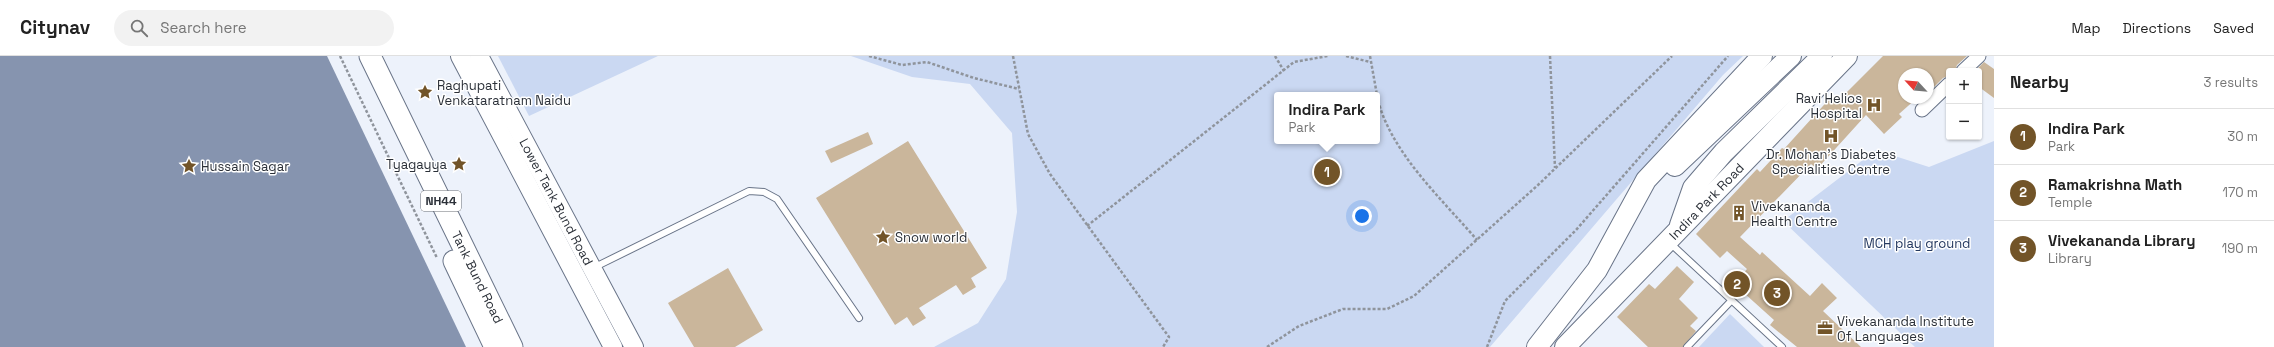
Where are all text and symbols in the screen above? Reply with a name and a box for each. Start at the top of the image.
search box [114,10,394,46]
text: Citynav [20,15,90,40]
icon: search [128,17,150,39]
text: Search here [160,18,247,37]
text: Map [2071,19,2101,37]
text: Directions [2123,19,2191,37]
text: Saved [2213,19,2254,37]
north arrow [1898,68,1934,104]
map controls [1946,68,1982,140]
button: + [1946,68,1982,104]
text: Nearby [2010,71,2069,93]
text: 3 results [2204,74,2258,91]
place label: Raghupati Venkataratnam Naidu [437,77,571,109]
place icon: Raghupati Venkataratnam Naidu [416,83,434,101]
place label: Ravi Helios Hospital [1796,90,1862,122]
popup [1274,92,1380,144]
hospital icon: Ravi Helios Hospital [1865,96,1883,114]
text: Indira Park [1289,100,1365,119]
button: − [1946,104,1982,140]
text: Park [1289,119,1316,136]
text: Indira Park [2048,119,2125,138]
hospital icon: Dr. Mohan's Diabetes Specialities Centre [1822,127,1840,145]
text: 1 [2020,128,2026,145]
text: 30 m [2227,128,2258,145]
street label: Lower Tank Bund Road [515,135,597,268]
text: Park [2048,138,2075,155]
place label: Dr. Mohan's Diabetes Specialities Centre [1766,146,1896,178]
place icon: Tyagayya [450,155,468,173]
place label: Tyagayya [386,156,448,173]
place icon: Hussain Sagar [180,157,198,175]
pin: 1 [1314,157,1340,187]
place label: Hussain Sagar [201,158,289,175]
street label: Indira Park Road [1666,160,1748,244]
text: Ramakrishna Math [2048,175,2182,194]
text: 2 [2019,184,2027,201]
text: 170 m [2222,184,2258,201]
road number: NH44 [421,191,461,211]
text: Temple [2048,194,2092,211]
place label: Vivekananda Health Centre [1751,198,1837,230]
building icon: Vivekananda Health Centre [1730,204,1748,222]
your location [1352,206,1372,226]
street label: Tank Bund Road [448,228,507,326]
place icon: Snow world [874,228,892,246]
place label: Snow world [895,229,967,246]
text: Vivekananda Library [2048,231,2195,250]
park label: MCH play ground [1864,235,1970,252]
text: 3 [2019,240,2027,257]
text: 190 m [2222,240,2258,257]
text: Library [2048,250,2092,267]
pin: 2 [1724,269,1750,299]
pin: 3 [1764,278,1790,308]
place label: Vivekananda Institute Of Languages [1837,313,1974,345]
office icon: Vivekananda Institute Of Languages [1816,319,1834,337]

